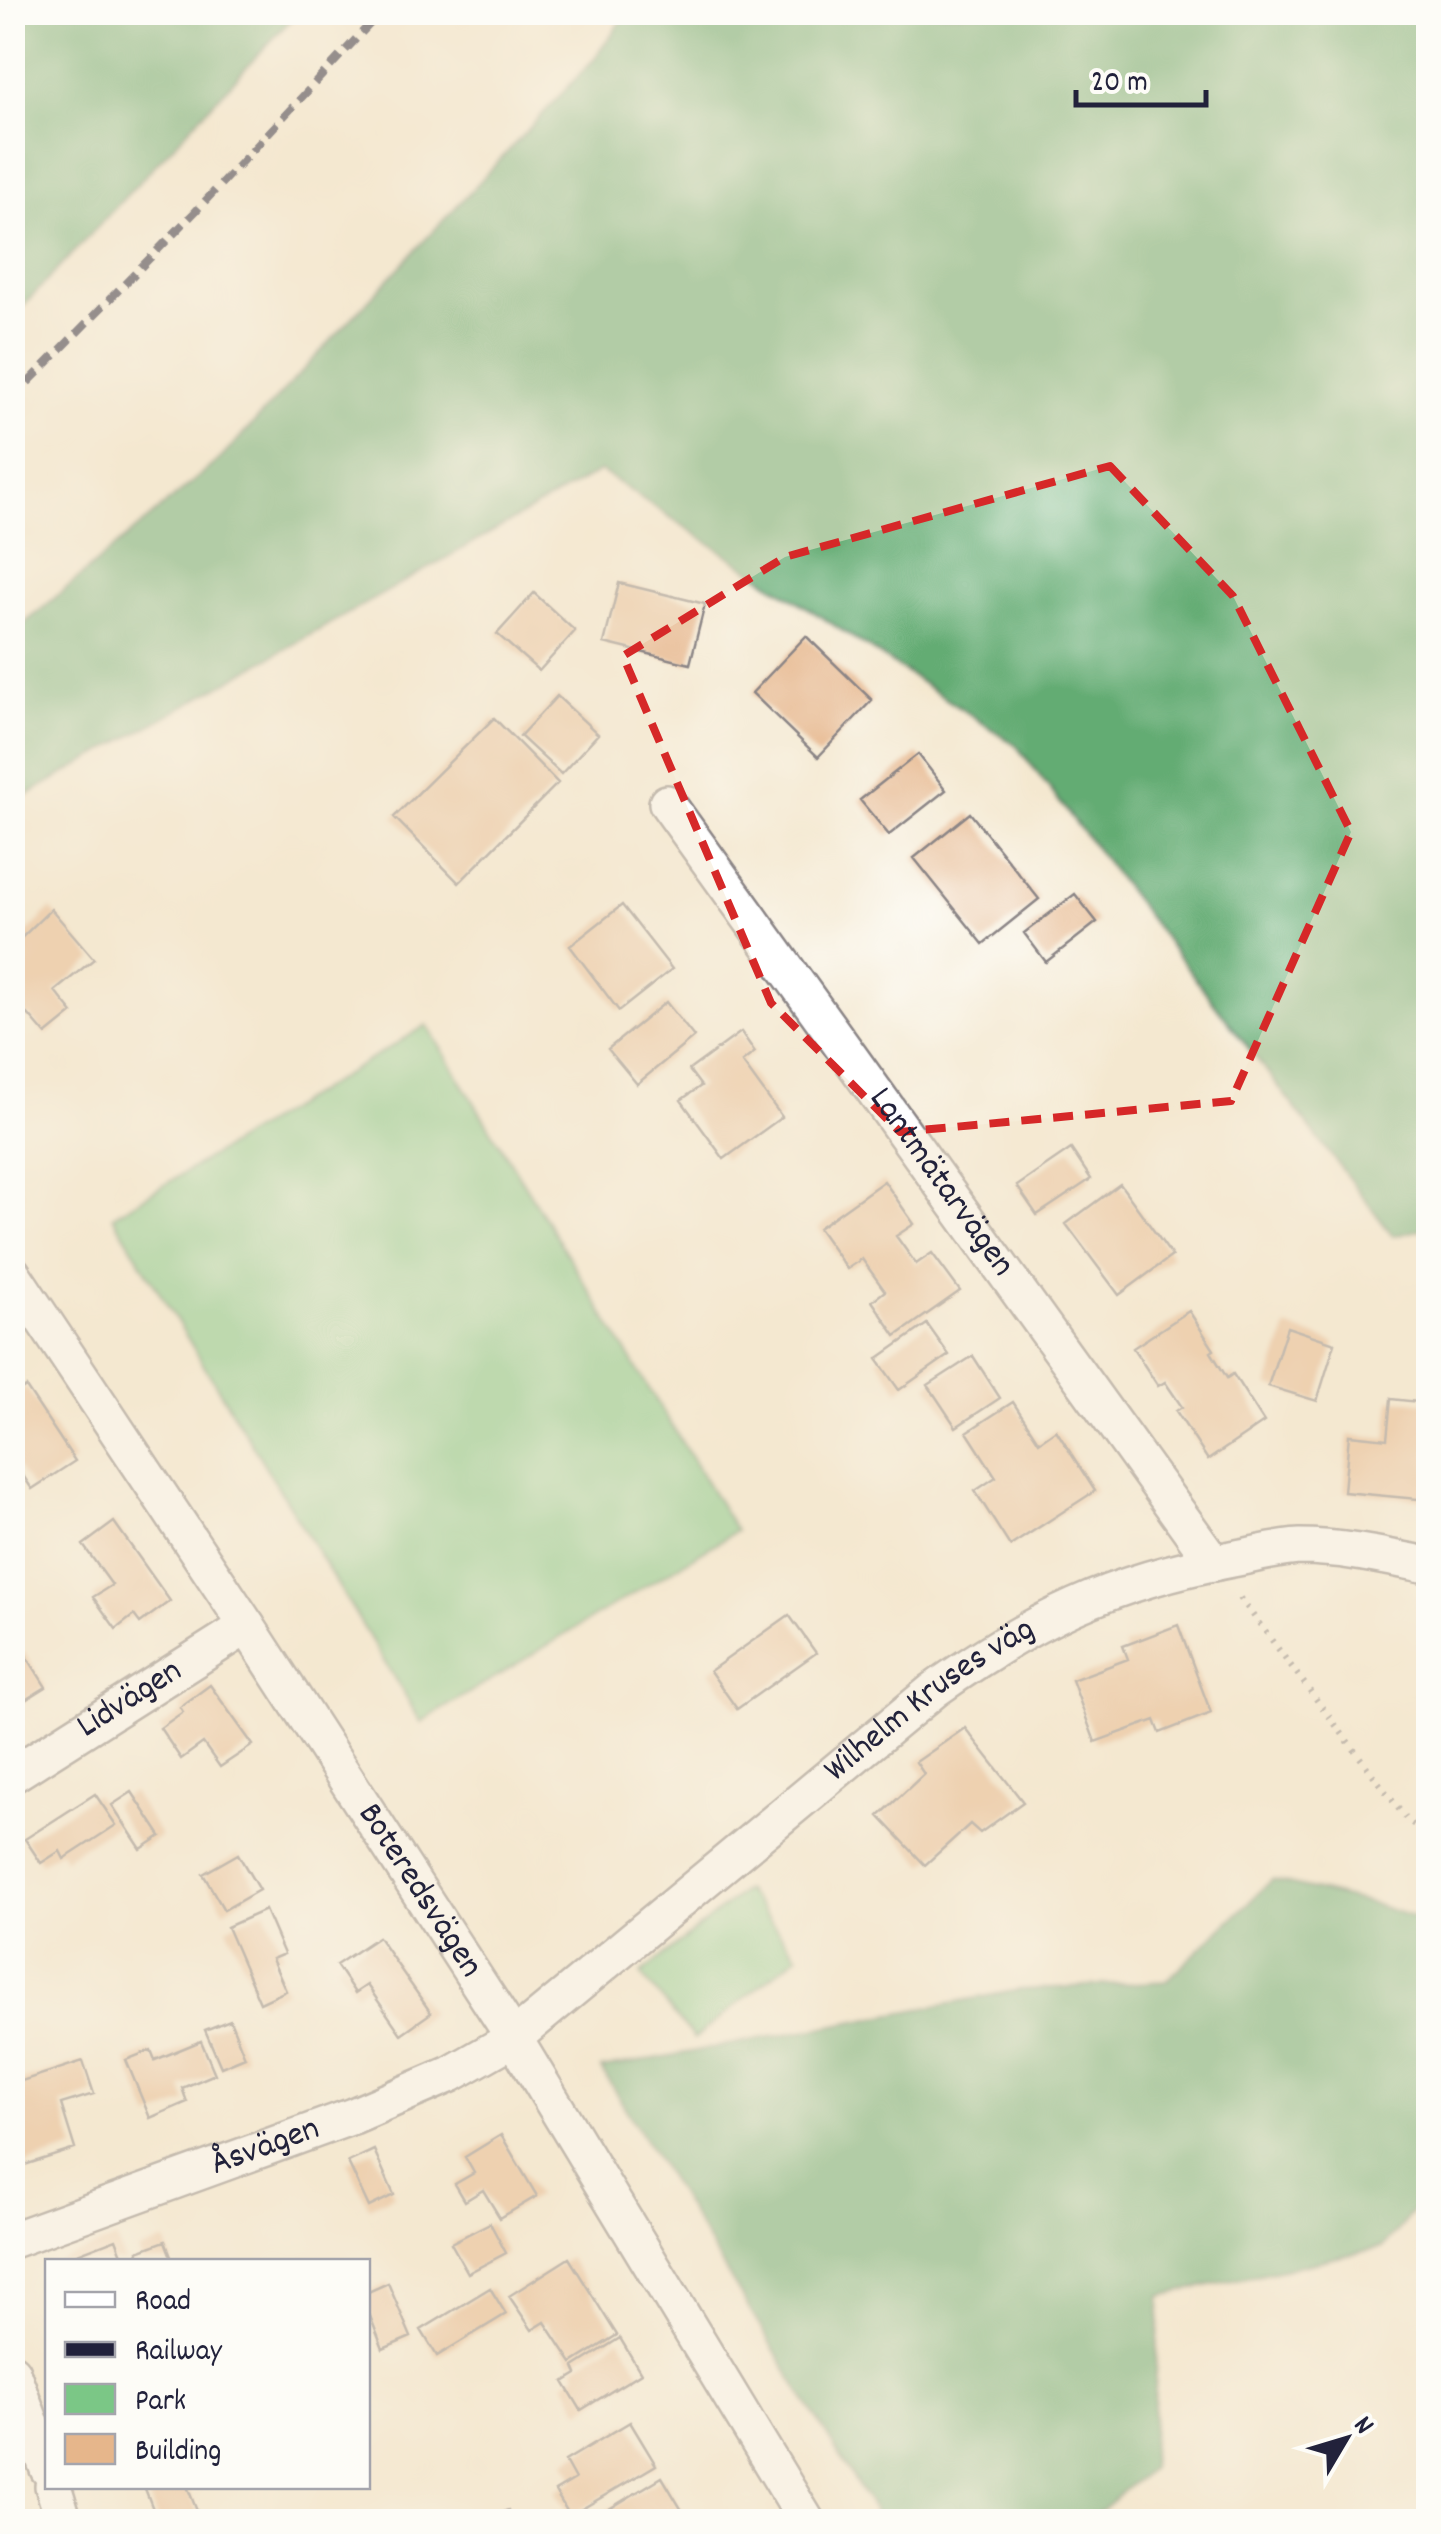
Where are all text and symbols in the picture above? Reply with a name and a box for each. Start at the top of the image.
scale bar [1076,45,1206,107]
text: 20 m [1091,63,1148,106]
street label: Lantmätarvägen [855,1078,1026,1288]
street label: Wilhelm Kruses väg [814,1606,1044,1795]
street label: Lidvägen [68,1648,193,1752]
street label: Boteredsvägen [344,1794,494,1988]
street label: Åsvägen [205,2105,327,2190]
legend [45,2259,370,2489]
text: Road [135,2282,191,2325]
text: Railway [135,2332,223,2375]
text: Park [135,2382,186,2425]
north arrow [1296,2389,1396,2489]
text: N [1342,2409,1382,2444]
text: Building [135,2432,221,2475]

